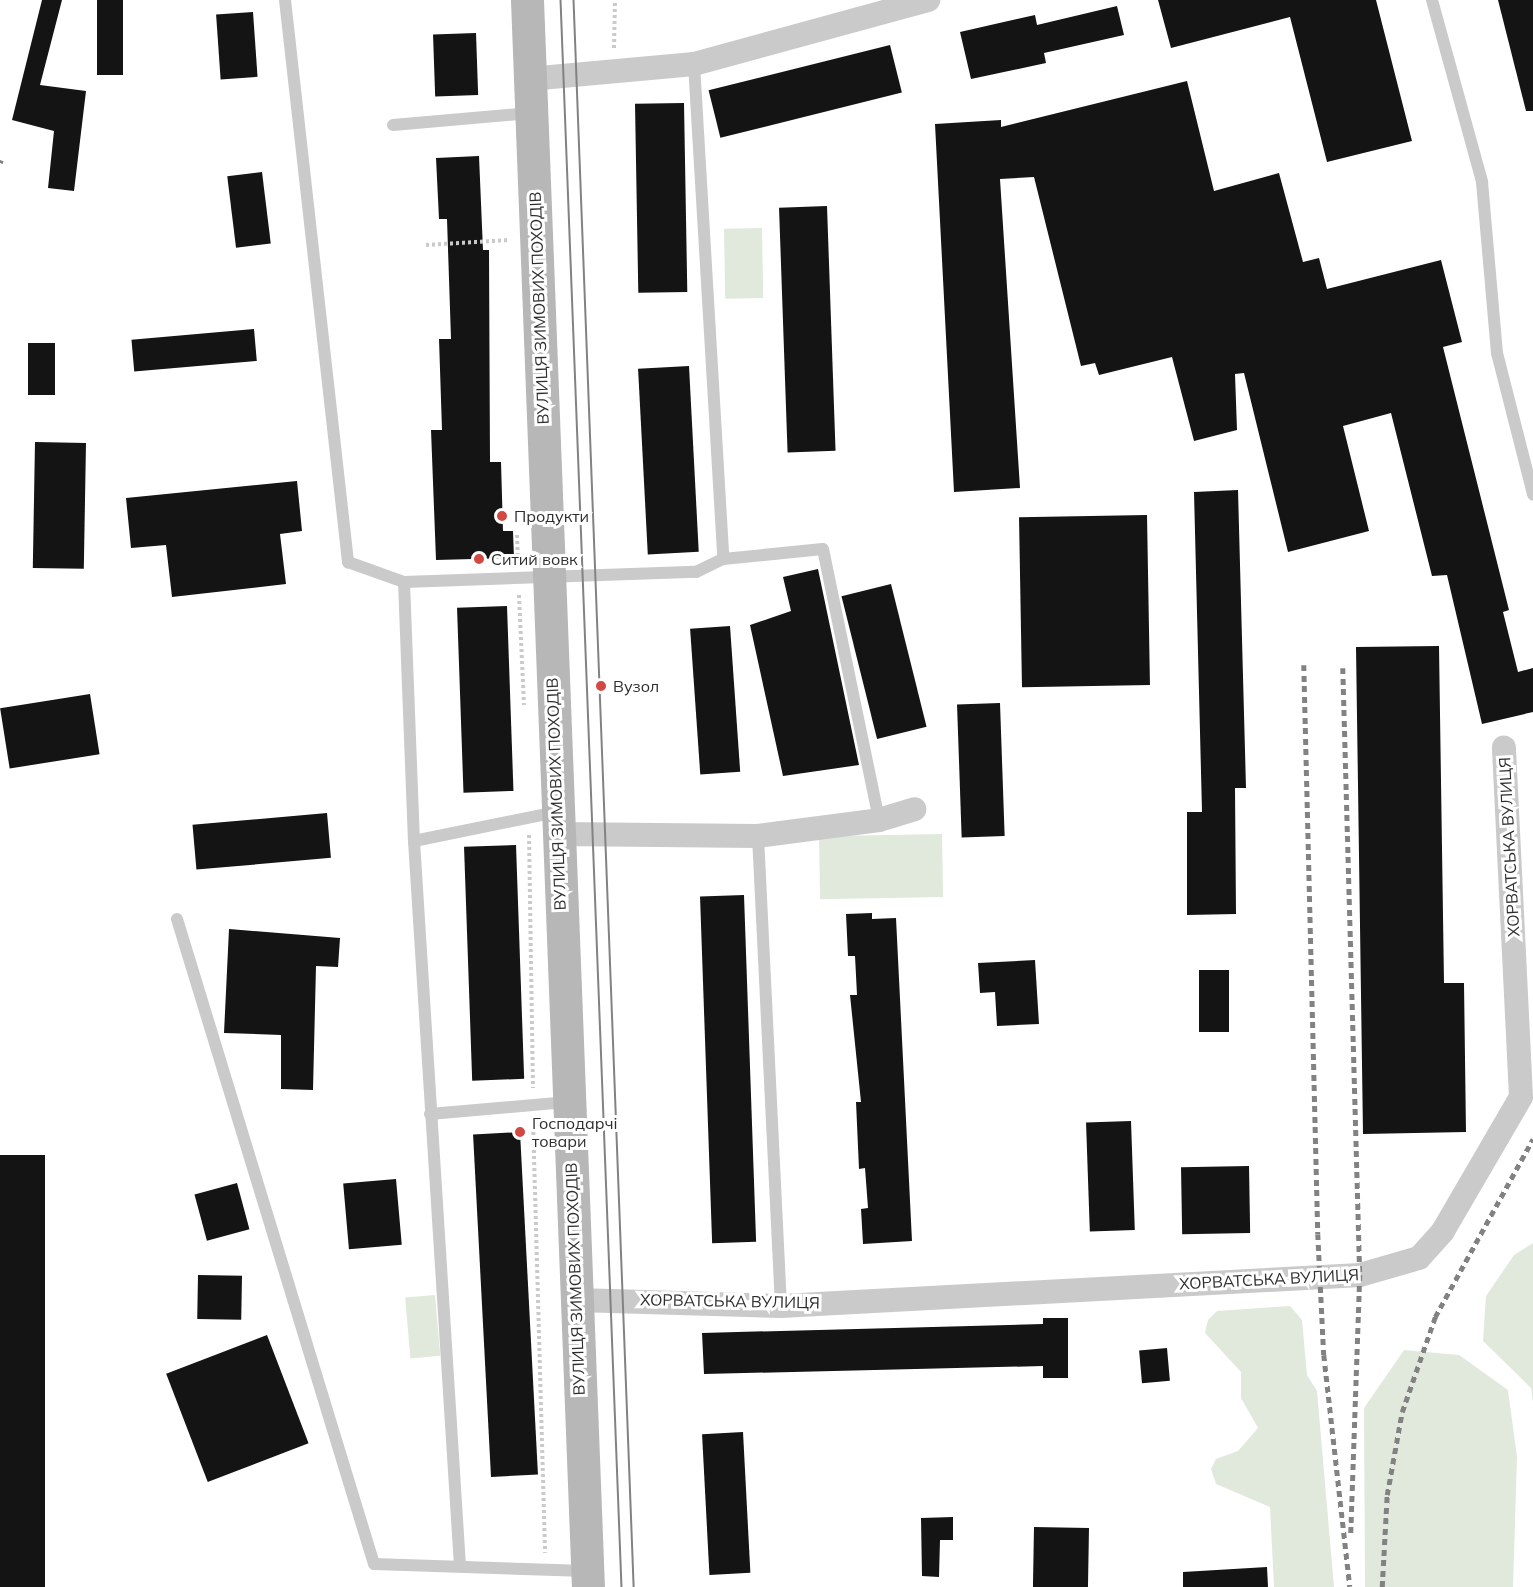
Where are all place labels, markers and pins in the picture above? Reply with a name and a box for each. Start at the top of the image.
place label: Продукти [514,506,589,526]
marker: Продукти [495,509,509,523]
place label: Ситий вовк [491,549,578,569]
marker: Ситий вовк [472,552,486,566]
place label: Вузол [613,676,659,696]
marker: Вузол [594,679,608,693]
place label: Господарчі товари [532,1113,617,1151]
marker: Господарчі товари [513,1125,527,1139]

